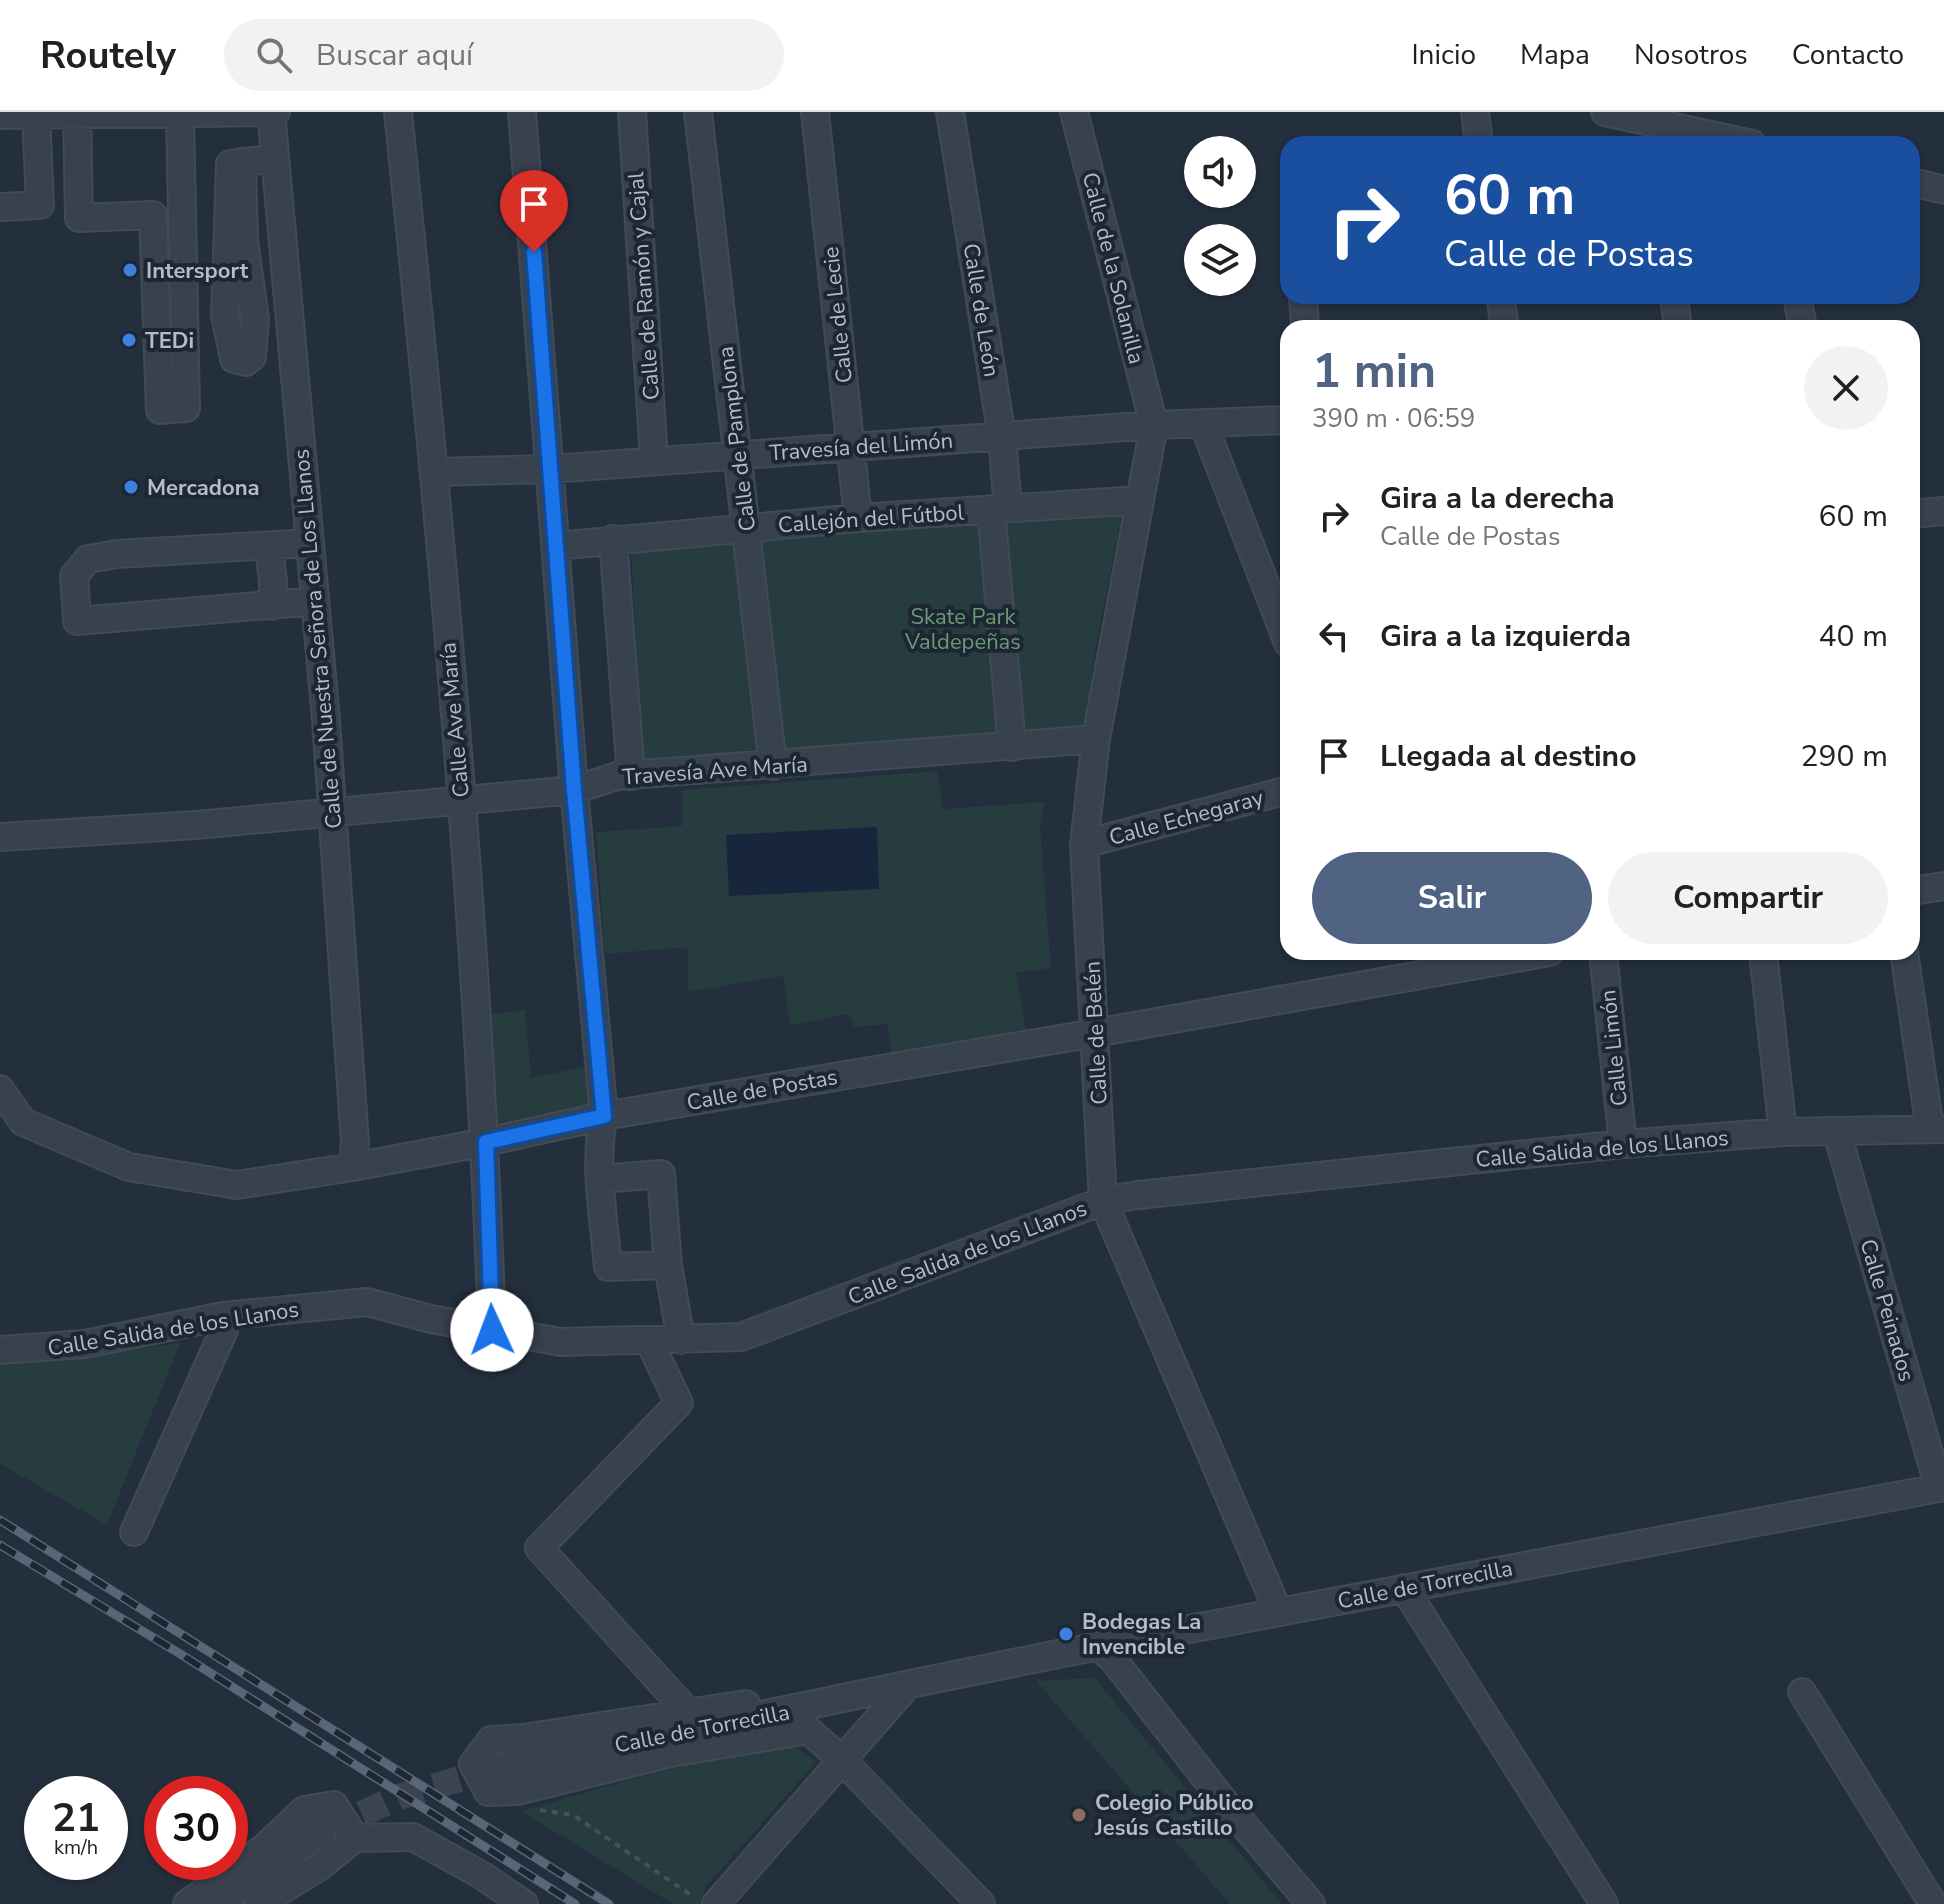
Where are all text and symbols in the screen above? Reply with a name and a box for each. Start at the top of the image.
search box [224,19,784,91]
text: Routely [40,30,176,81]
icon: search [252,33,296,77]
text: Buscar aquí [316,35,473,76]
text: Inicio [1411,36,1476,74]
text: Mapa [1520,36,1590,74]
text: Nosotros [1634,36,1748,74]
text: Contacto [1792,36,1904,74]
map controls [1184,136,1256,296]
button: sound [1184,136,1256,208]
text: 60 m [1444,157,1575,234]
icon: right [1312,168,1416,272]
street label: Calle de la Solanilla [1075,169,1151,367]
pin [500,170,568,252]
street label: Calle de Ramón y Cajal [621,170,667,401]
icon: arrive [512,182,556,226]
button: layers [1184,224,1256,296]
text: Calle de Postas [1444,230,1694,279]
street label: Calle de León [956,241,1006,379]
street label: Calle de Lecie [816,245,860,385]
place label: Intersport [146,256,249,286]
marker: Intersport [121,261,139,279]
place label: TEDi [145,326,194,356]
marker: TEDi [120,331,138,349]
text: 1 min [1312,338,1436,404]
street label: Calle de Pamplona [711,345,763,533]
button: close [1804,346,1888,430]
text: 390 m · 06:59 [1312,401,1475,436]
street label: Travesía del Limón [768,426,954,468]
street label: Calle de Nuestra Señora de Los Llanos [286,448,350,830]
place label: Mercadona [147,473,260,503]
marker: Mercadona [122,478,140,496]
text: Gira a la derecha [1380,478,1615,519]
icon: right [1312,494,1356,538]
text: 60 m [1819,496,1888,537]
street label: Callejón del Fútbol [777,497,966,540]
text: Calle de Postas [1380,519,1560,554]
park label: Skate Park Valdepeñas [904,602,1021,657]
icon: left [1312,614,1356,658]
text: Gira a la izquierda [1380,616,1631,657]
text: 40 m [1819,616,1888,657]
street label: Calle Ave María [433,641,477,799]
icon: arrive [1312,734,1356,778]
text: Llegada al destino [1380,736,1636,777]
text: 290 m [1801,736,1888,777]
street label: Travesía Ave María [621,750,809,792]
street label: Calle Echegaray [1106,783,1267,853]
button: Salir [1312,852,1592,944]
button: Compartir [1608,852,1888,944]
street label: Calle de Belén [1077,960,1115,1106]
street label: Calle Limón [1593,988,1635,1108]
street label: Calle de Postas [684,1062,840,1118]
street label: Calle Salida de los Llanos [1474,1123,1730,1175]
street label: Calle Salida de los Llanos [844,1193,1091,1312]
street label: Calle Peinados [1852,1236,1922,1385]
position arrow [450,1288,534,1372]
street label: Calle Salida de los Llanos [45,1294,301,1364]
street label: Calle de Torrecilla [1335,1553,1515,1617]
place label: Bodegas La Invencible [1082,1607,1201,1662]
marker: Bodegas La Invencible [1057,1625,1075,1643]
street label: Calle de Torrecilla [612,1697,792,1761]
speed limit sign: 30 [144,1776,248,1880]
place label: Colegio Público Jesús Castillo [1094,1788,1254,1843]
text: 21 [52,1791,100,1845]
marker: Colegio Público Jesús Castillo [1070,1806,1088,1824]
text: km/h [54,1834,98,1861]

